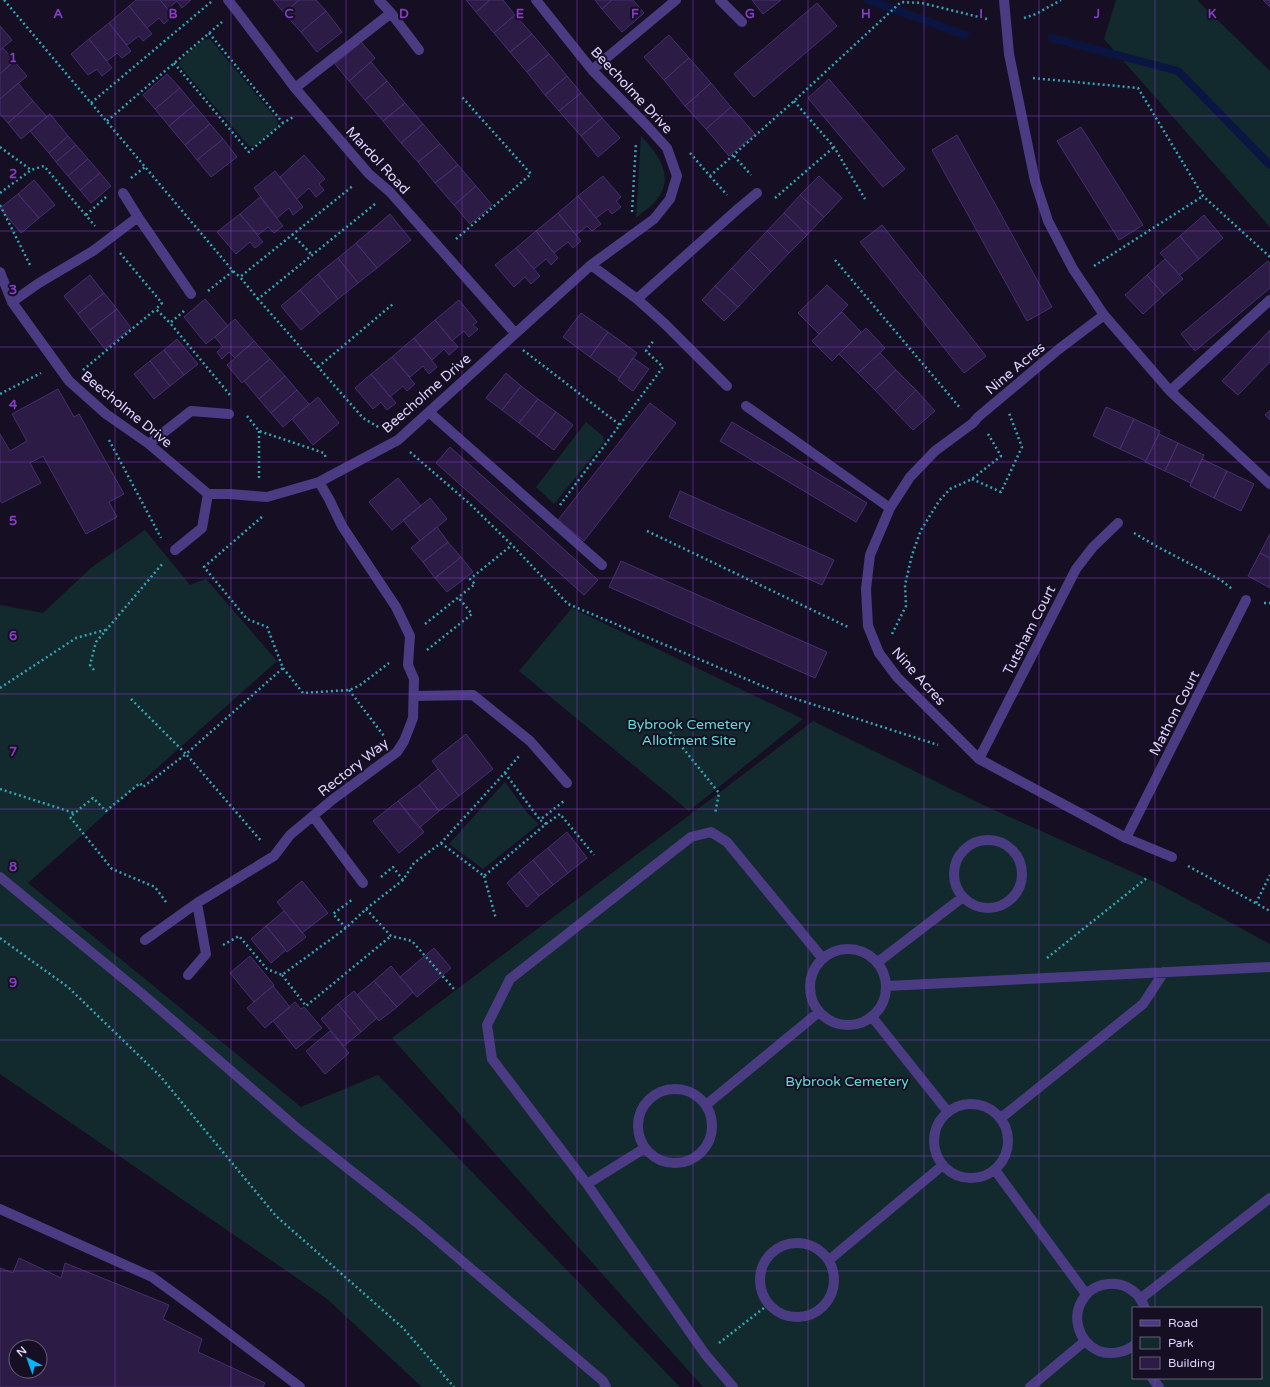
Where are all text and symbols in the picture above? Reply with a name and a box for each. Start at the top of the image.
text: A [53,6,63,22]
text: B [168,6,178,22]
text: C [284,6,294,22]
text: D [399,6,409,22]
text: E [516,6,524,22]
text: F [631,6,639,22]
text: G [745,6,755,22]
text: H [861,6,871,22]
text: I [979,6,983,22]
text: J [1093,6,1100,22]
text: K [1208,6,1217,22]
street label: Beecholme Drive [587,43,676,137]
text: 1 [9,50,17,66]
street label: Mardol Road [342,123,413,198]
text: 2 [9,166,17,182]
text: 3 [9,282,17,298]
street label: Nine Acres [982,338,1049,398]
street label: Beecholme Drive [378,350,474,437]
street label: Beecholme Drive [78,367,176,451]
text: 4 [9,397,18,413]
text: 5 [9,513,17,529]
street label: Tutsham Court [1000,582,1060,678]
text: 6 [9,628,17,644]
street label: Nine Acres [888,644,949,709]
street label: Mathon Court [1146,667,1203,759]
park label: Bybrook Cemetery Allotment Site [627,716,751,749]
street label: Rectory Way [315,734,392,800]
text: 7 [9,744,17,760]
text: 8 [9,859,17,875]
text: 9 [9,975,17,991]
park label: Bybrook Cemetery [785,1073,909,1090]
legend [1132,1307,1262,1379]
text: Road [1168,1316,1198,1330]
text: Park [1168,1336,1194,1350]
north arrow [8,1339,48,1379]
text: N [14,1344,29,1360]
text: Building [1168,1356,1215,1370]

